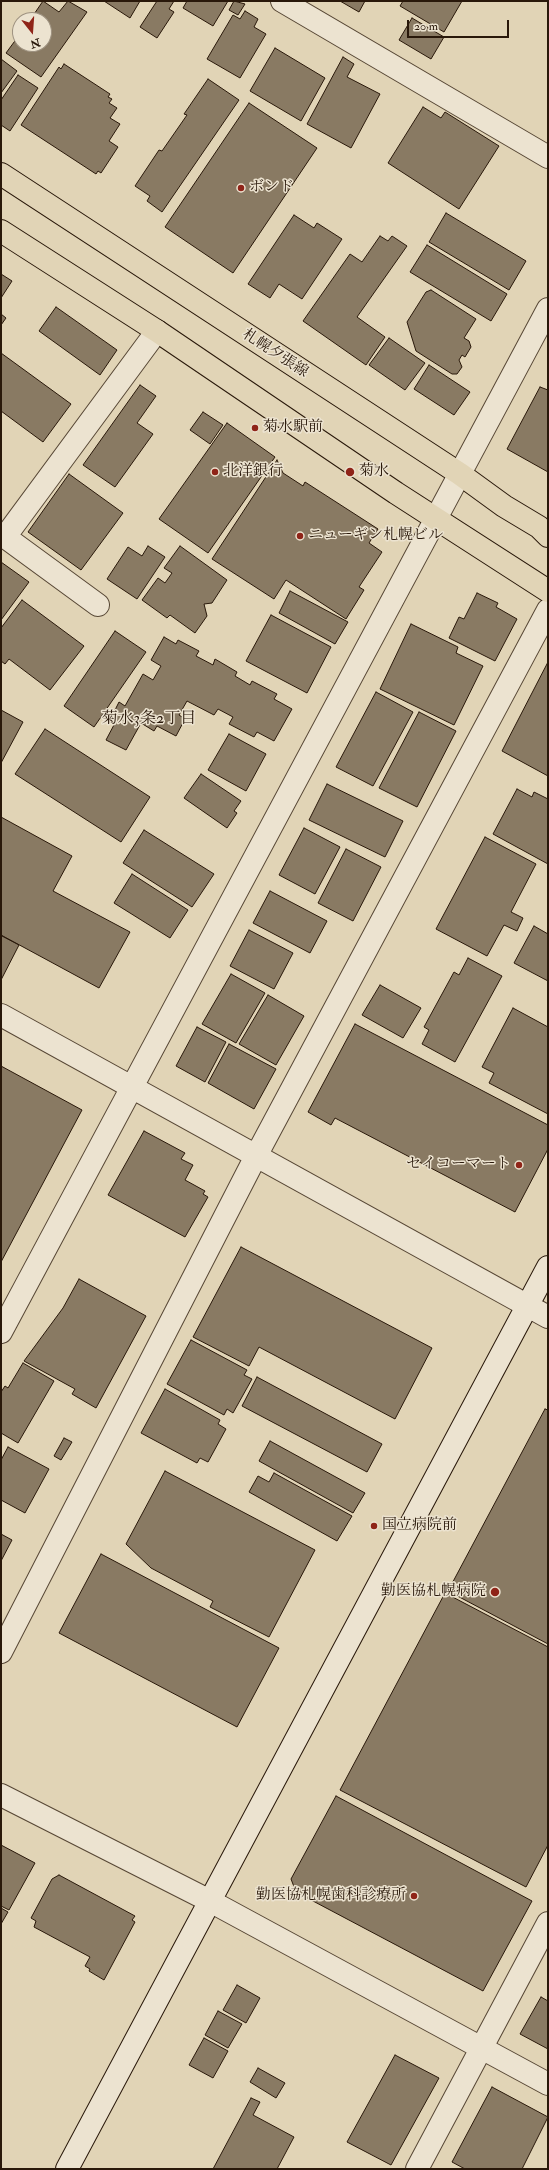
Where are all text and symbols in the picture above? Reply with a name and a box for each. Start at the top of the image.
north arrow [12,12,52,52]
scale bar [409,12,511,38]
text: 20 m [414,19,438,34]
text: N [29,35,42,51]
place label: ボンド [249,179,294,197]
marker: ボンド [236,183,246,193]
street label: 札幌夕張線 [239,326,311,382]
place label: 菊水駅前 [263,419,323,437]
marker: 菊水駅前 [250,423,260,433]
place label: 北洋銀行 [223,463,283,481]
place label: 菊水 [359,463,389,481]
marker: 菊水 [344,466,356,478]
marker: 北洋銀行 [210,467,220,477]
place label: ニューギン札幌ビル [308,527,443,545]
marker: ニューギン札幌ビル [295,531,305,541]
district label: 菊水3条2丁目 [102,710,196,730]
place label: セイコーマート [406,1156,511,1174]
marker: セイコーマート [514,1160,524,1170]
place label: 国立病院前 [382,1517,457,1535]
marker: 国立病院前 [369,1521,379,1531]
place label: 勤医協札幌病院 [381,1583,486,1601]
marker: 勤医協札幌病院 [489,1586,501,1598]
place label: 勤医協札幌歯科診療所 [256,1887,406,1905]
marker: 勤医協札幌歯科診療所 [409,1891,419,1901]

